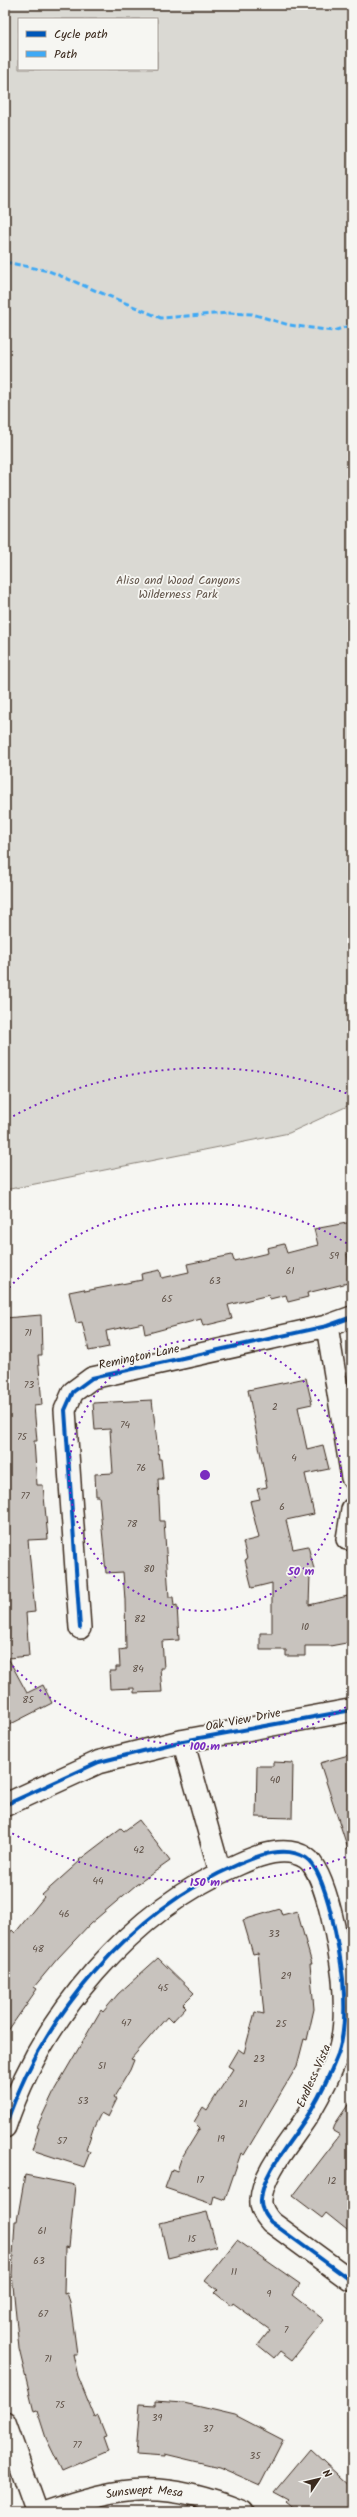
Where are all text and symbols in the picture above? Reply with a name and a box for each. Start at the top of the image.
legend [18,18,158,70]
text: Cycle path [54,25,108,44]
text: Path [54,45,77,64]
park label: Aliso and Wood Canyons Wilderness Park [116,571,240,604]
house number: 59 [329,1248,339,1264]
house number: 61 [286,1263,294,1279]
house number: 63 [209,1273,221,1289]
house number: 65 [162,1291,173,1307]
house number: 71 [24,1325,32,1341]
street label: Remington Lane [97,1339,182,1375]
house number: 73 [24,1377,34,1393]
house number: 2 [272,1399,278,1415]
house number: 74 [120,1417,131,1433]
house number: 75 [17,1429,28,1445]
house number: 4 [291,1450,297,1466]
house number: 76 [136,1460,146,1476]
centre of rings [198,1468,212,1482]
house number: 77 [20,1488,30,1504]
house number: 6 [279,1499,285,1515]
house number: 78 [127,1516,138,1532]
house number: 80 [143,1561,155,1577]
text: 50 m [287,1562,315,1581]
house number: 82 [134,1611,146,1627]
house number: 10 [301,1619,309,1635]
house number: 84 [132,1661,144,1677]
house number: 85 [22,1692,34,1708]
street label: Oak View Drive [204,1703,283,1737]
text: 100 m [190,1737,220,1756]
house number: 40 [270,1772,280,1788]
house number: 42 [133,1842,145,1858]
house number: 44 [92,1873,104,1889]
text: 150 m [190,1873,220,1892]
house number: 46 [58,1906,70,1922]
house number: 33 [268,1926,280,1942]
house number: 48 [32,1941,45,1957]
house number: 29 [281,1968,291,1984]
house number: 45 [158,1980,169,1996]
house number: 47 [121,2015,131,2031]
house number: 25 [275,2016,287,2032]
street label: Endless Vista [292,2041,337,2111]
house number: 23 [253,2051,265,2067]
house number: 51 [98,2058,106,2074]
house number: 53 [77,2093,89,2109]
house number: 21 [239,2096,247,2112]
house number: 19 [217,2131,225,2147]
house number: 57 [57,2133,67,2149]
house number: 17 [196,2172,204,2188]
house number: 12 [328,2173,337,2189]
house number: 61 [38,2223,46,2239]
house number: 15 [188,2231,197,2247]
house number: 63 [33,2253,45,2269]
house number: 11 [231,2264,237,2280]
house number: 9 [267,2286,272,2302]
house number: 67 [38,2306,48,2322]
house number: 7 [284,2322,289,2338]
house number: 71 [44,2351,52,2367]
house number: 75 [55,2397,66,2413]
house number: 39 [152,2410,162,2426]
house number: 37 [203,2421,214,2437]
house number: 77 [72,2437,82,2453]
house number: 35 [249,2448,261,2464]
north arrow [299,2459,339,2499]
text: N [317,2466,336,2482]
street label: Sunswept Mesa [104,2480,185,2504]

